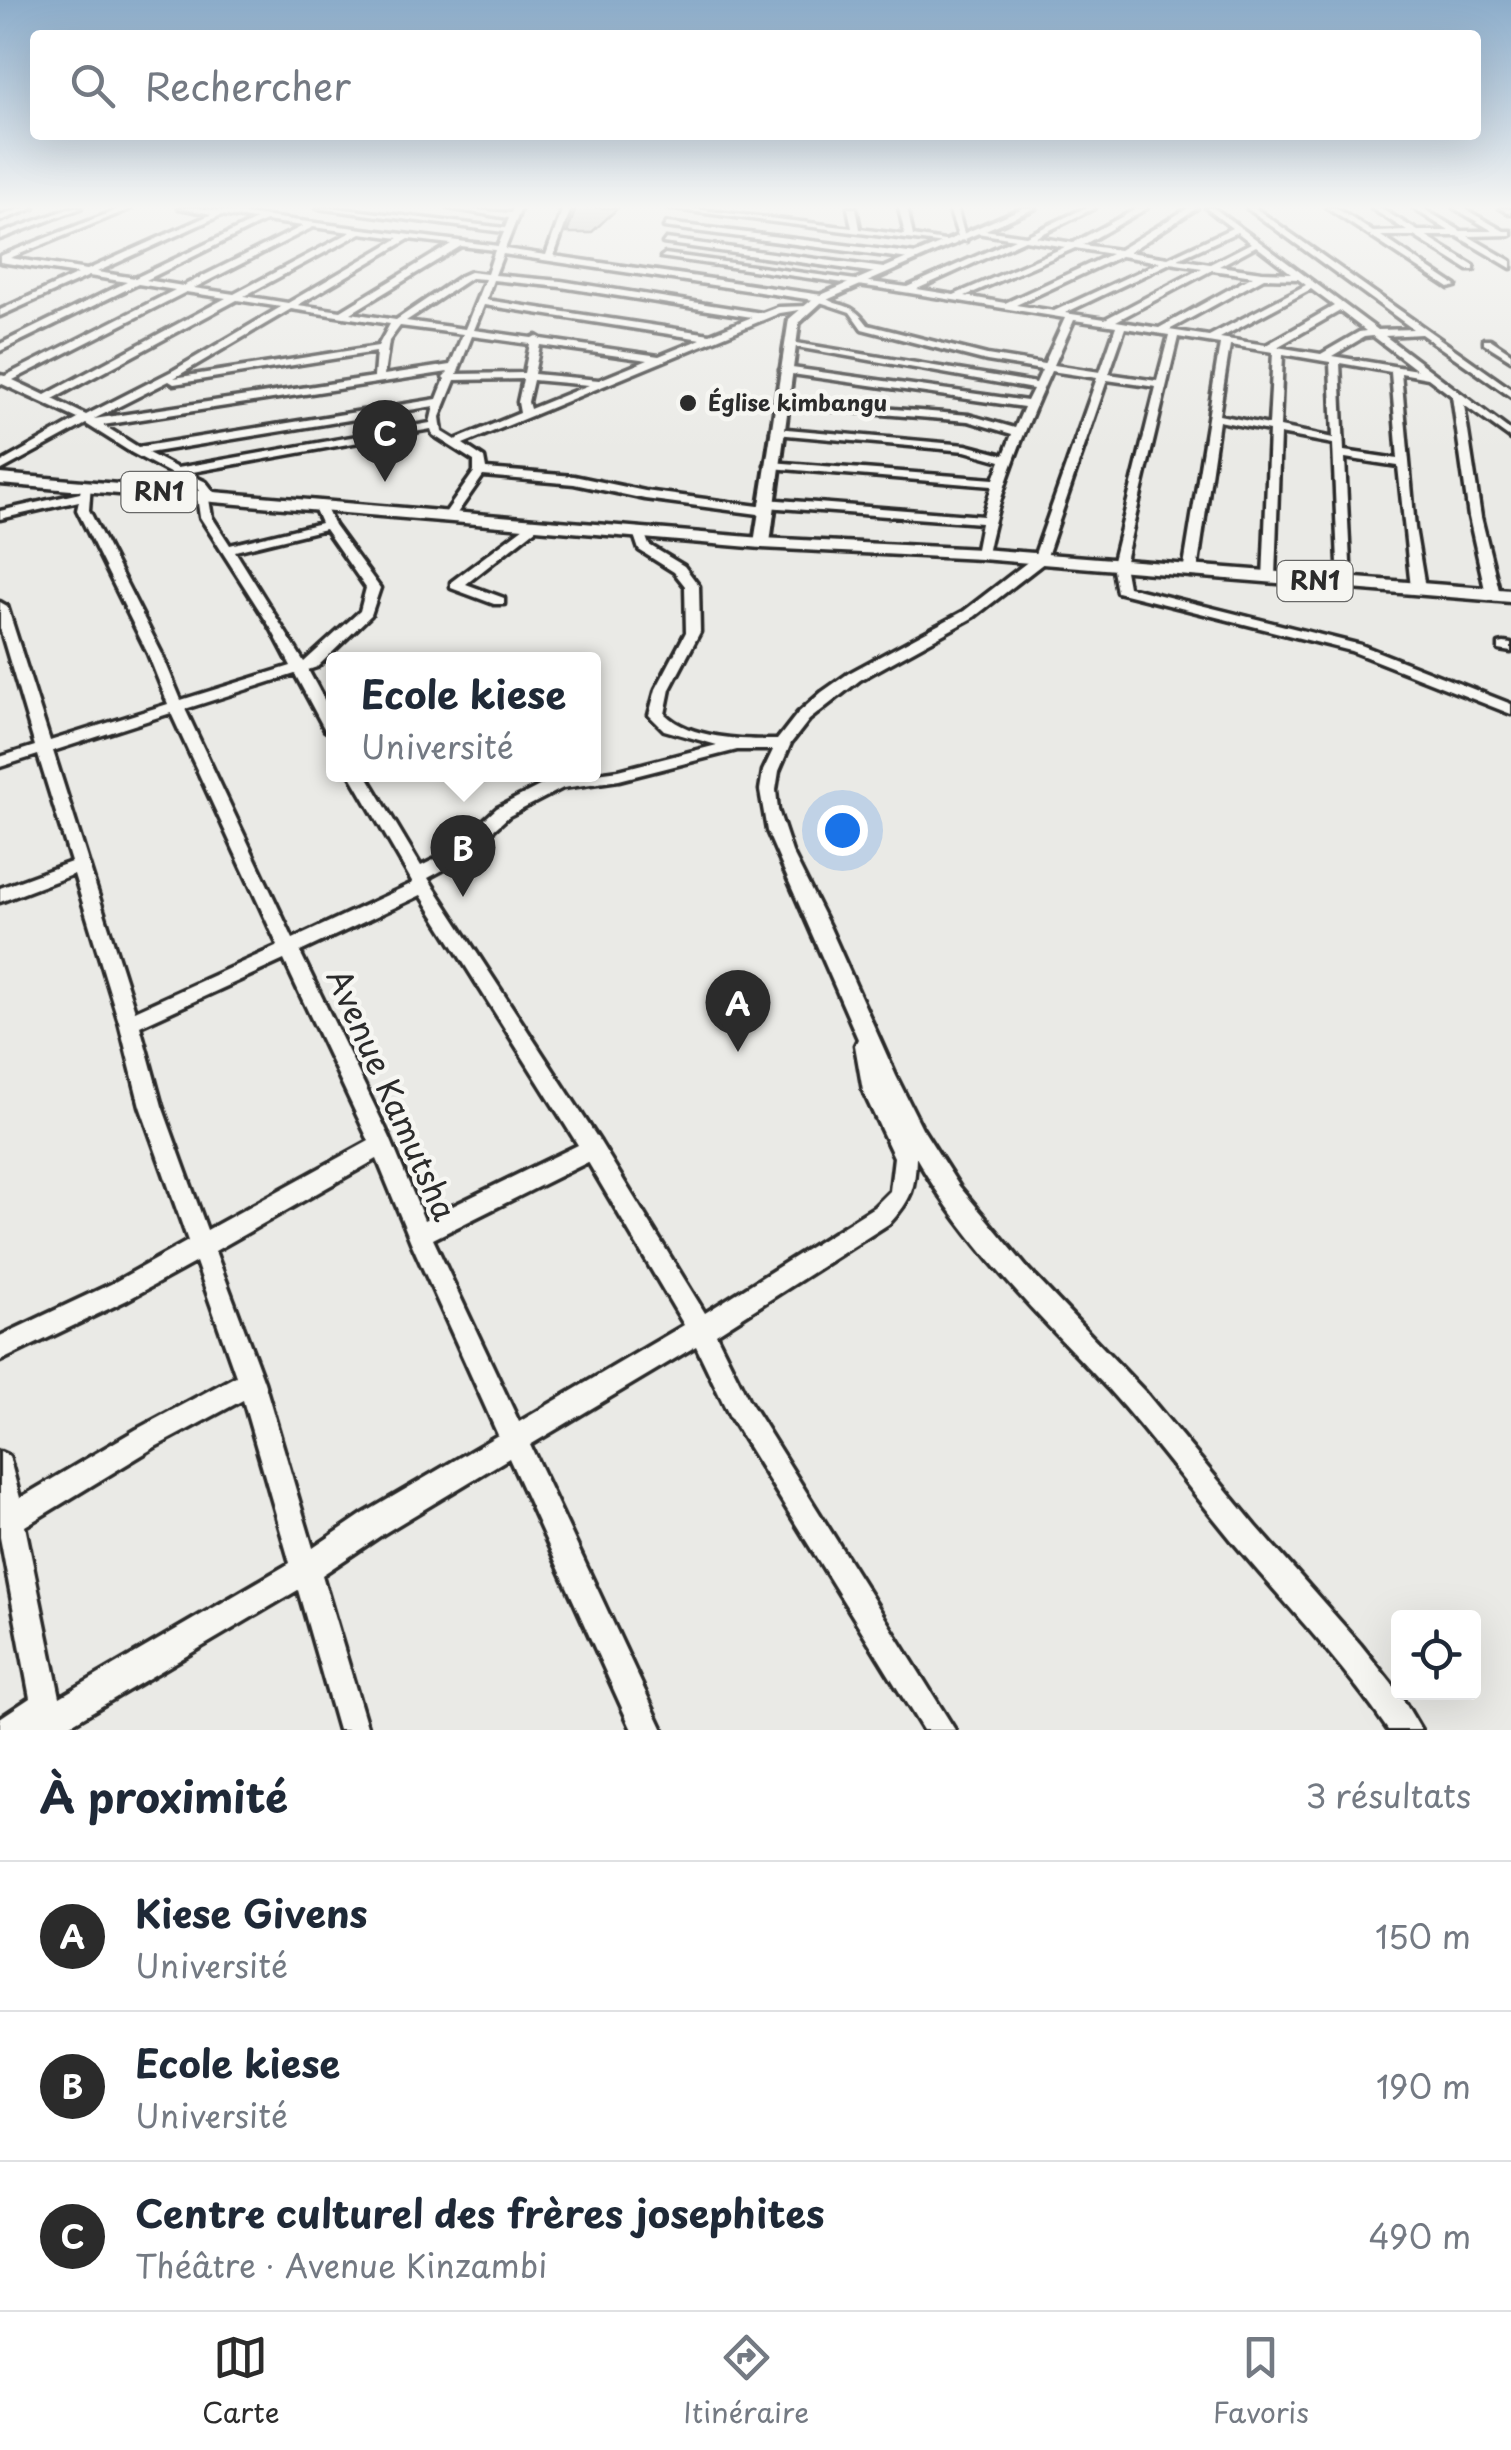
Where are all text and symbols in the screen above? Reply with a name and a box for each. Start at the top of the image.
search box [30,30,1481,140]
text: Rechercher [145,57,351,114]
icon: search [65,58,120,113]
place label: Église kimbangu [708,385,887,418]
marker: Église kimbangu [677,392,699,414]
pin: C [352,400,418,482]
road number: RN1 [122,472,196,512]
road number: RN1 [1278,561,1352,601]
popup [326,652,601,782]
text: Ecole kiese [361,665,566,722]
text: Université [361,722,514,770]
your location [817,805,868,856]
pin: B [430,814,496,897]
street label: Avenue Kamutsha [316,961,470,1228]
pin: A [706,970,770,1052]
map controls [1391,1610,1481,1700]
button: locate [1391,1610,1481,1700]
text: À proximité [40,1764,288,1827]
text: 3 résultats [1306,1771,1471,1819]
text: Kiese Givens [135,1884,368,1941]
text: A [60,1912,85,1960]
text: 150 m [1375,1912,1471,1960]
text: Université [135,1941,288,1989]
text: Ecole kiese [135,2034,340,2091]
text: B [62,2062,83,2110]
text: 190 m [1376,2062,1471,2110]
text: Université [135,2091,288,2139]
text: Centre culturel des frères josephites [135,2184,825,2241]
text: C [60,2212,85,2260]
text: 490 m [1368,2212,1471,2260]
text: Théâtre · Avenue Kinzambi [135,2241,547,2289]
tab: Carte [202,2330,280,2433]
tab: Itinéraire [683,2330,809,2433]
tab: Favoris [1213,2330,1309,2433]

